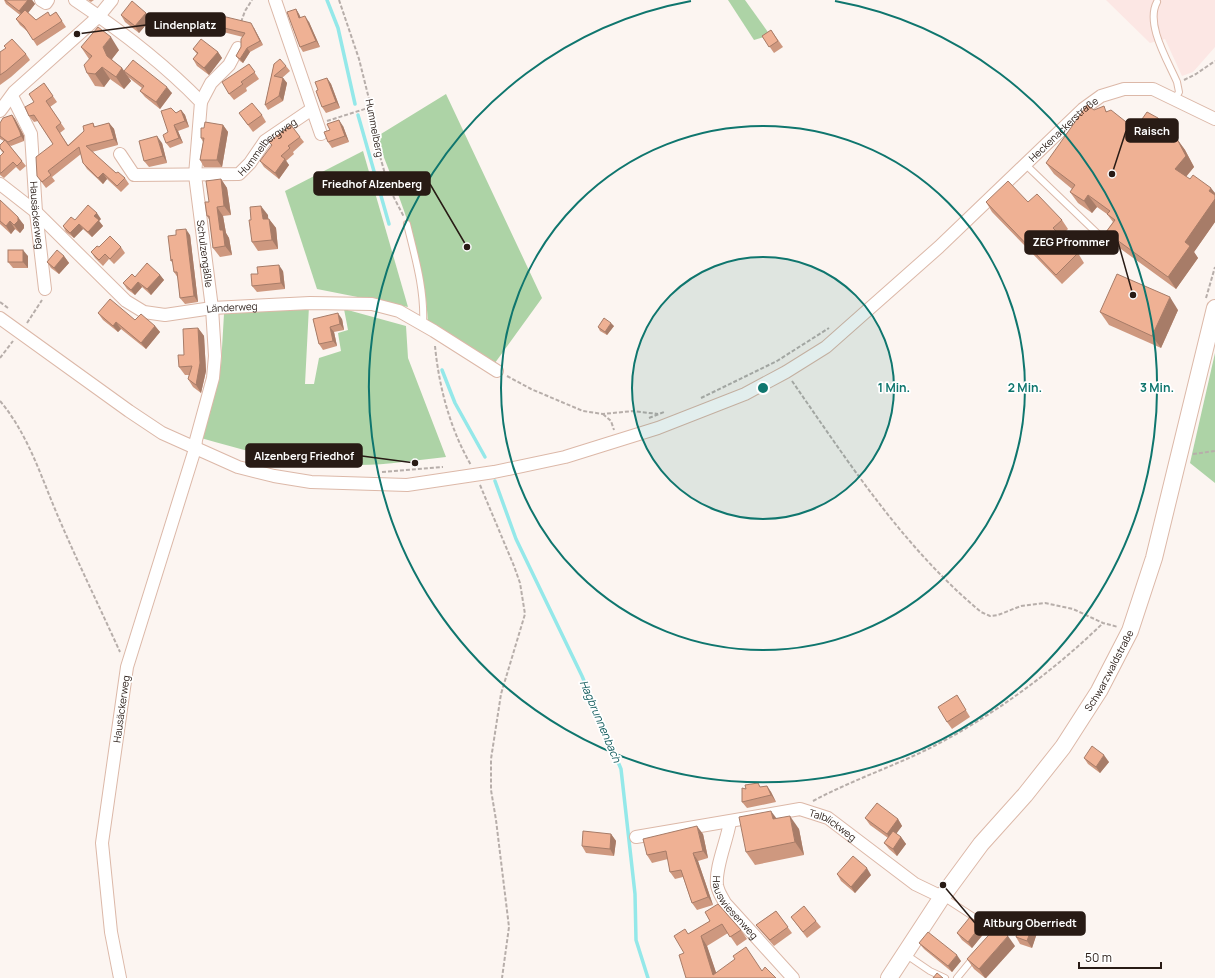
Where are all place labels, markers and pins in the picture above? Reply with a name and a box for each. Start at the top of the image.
callout: Lindenplatz [146,13,225,36]
callout: Raisch [1126,119,1178,142]
callout: Friedhof Alzenberg [314,172,430,195]
callout: ZEG Pfrommer [1025,231,1118,254]
centre of rings [756,381,770,395]
callout: Alzenberg Friedhof [246,444,362,467]
callout: Altburg Oberriedt [975,912,1085,935]

